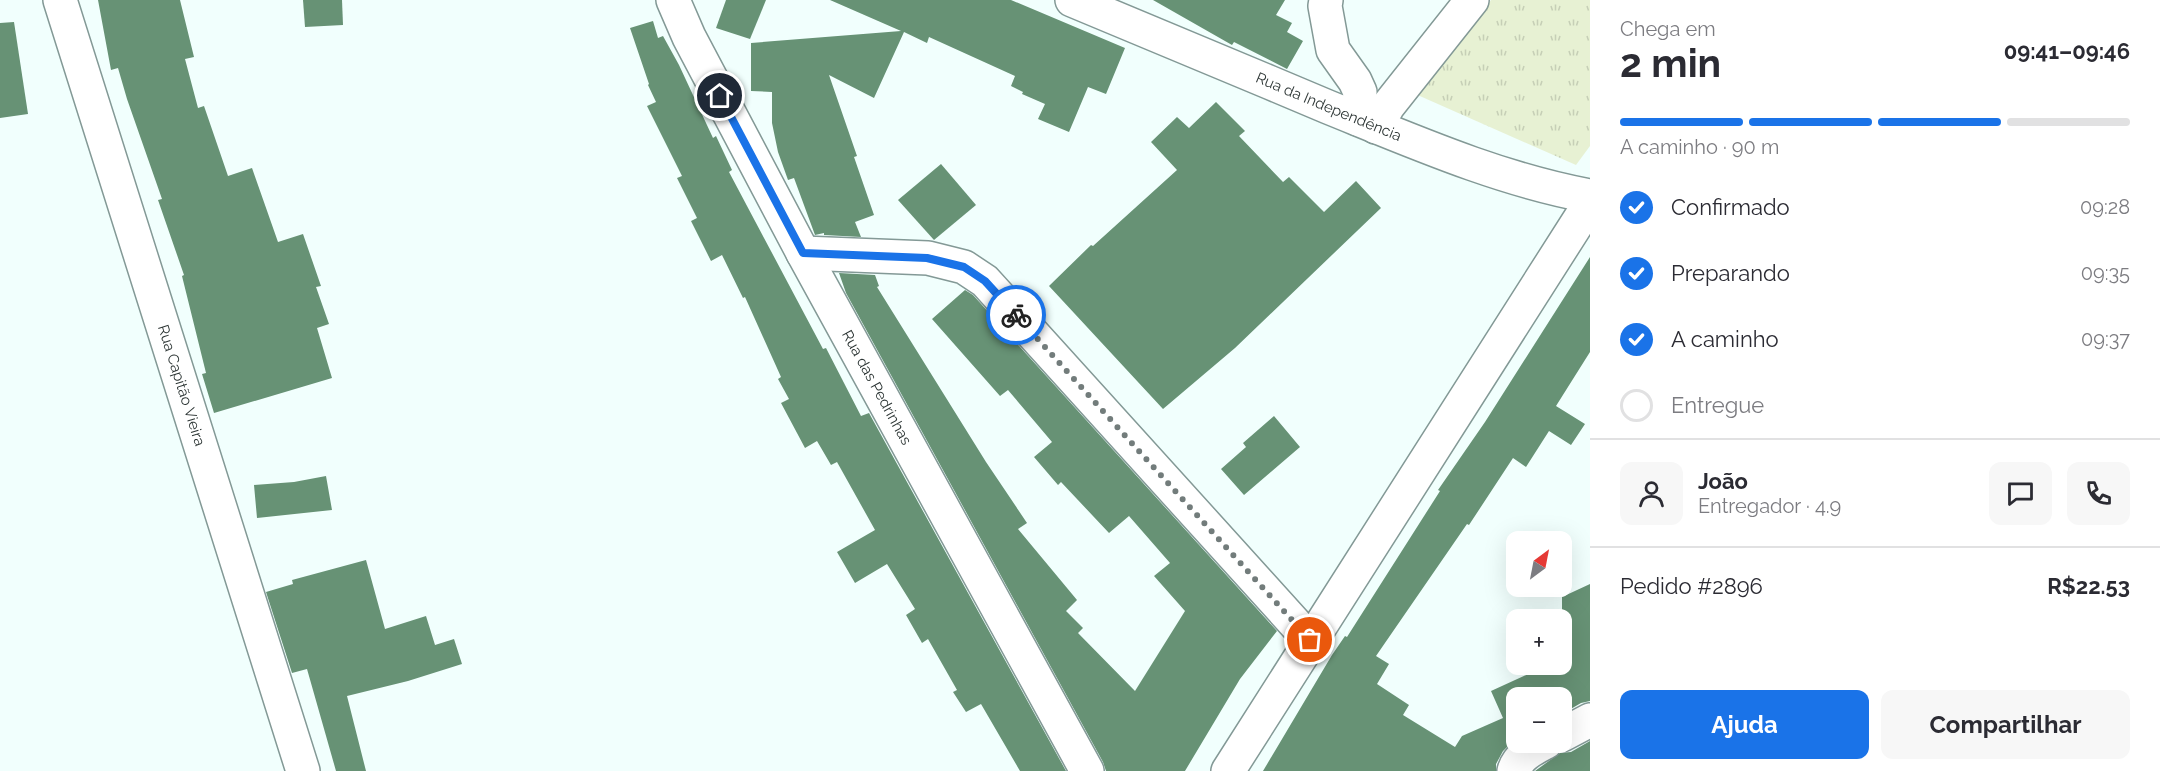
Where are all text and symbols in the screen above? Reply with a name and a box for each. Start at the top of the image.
text: Chega em [1620,17,1716,41]
text: 09:41–09:46 [2004,38,2130,64]
text: 2 min [1620,40,1721,86]
street label: Rua da Independência [1253,69,1404,145]
pin [694,70,745,121]
icon: home [703,79,736,112]
text: A caminho · 90 m [1620,135,1779,159]
icon: check [1620,191,1653,224]
text: Confirmado [1671,194,1790,220]
text: 09:28 [2080,195,2130,219]
icon: check [1620,257,1653,290]
text: Preparando [1671,260,1790,286]
text: 09:35 [2081,261,2130,285]
courier [986,285,1046,345]
icon: bike [1000,299,1033,332]
street label: Rua Capitão Vieira [154,322,209,448]
icon: check [1620,323,1653,356]
text: A caminho [1671,326,1779,352]
street label: Rua das Pedrinhas [838,327,915,448]
text: 09:37 [2081,327,2130,351]
text: Entregue [1671,392,1764,418]
button: person [1620,462,1683,525]
button: chat [1989,462,2052,525]
button: phone [2067,462,2130,525]
text: João [1698,468,1748,494]
text: Entregador · 4.9 [1698,494,1841,518]
north arrow [1506,531,1572,597]
map controls [1506,531,1572,753]
text: Pedido #2896 [1620,573,1763,599]
text: R$22.53 [2047,573,2130,599]
button: + [1506,609,1572,675]
pin [1284,614,1335,665]
icon: bag [1293,623,1326,656]
button: − [1506,687,1572,753]
button: Ajuda [1620,690,1869,759]
button: Compartilhar [1881,690,2130,759]

